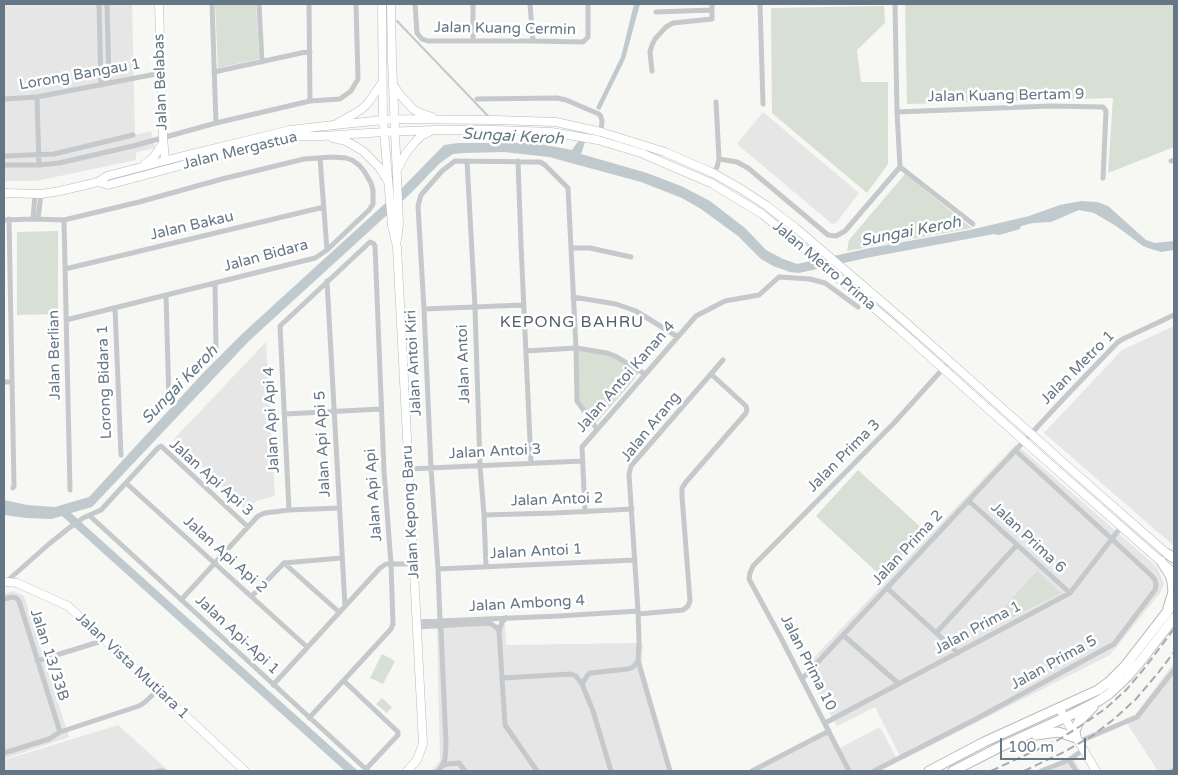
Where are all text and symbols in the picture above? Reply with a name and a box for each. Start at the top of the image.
street label: Jalan Kuang Cermin [434,19,576,39]
street label: Jalan Belabas [150,33,172,131]
street label: Lorong Bangau 1 [18,55,142,95]
street label: Jalan Kuang Bertam 9 [928,86,1084,106]
water label: Sungai Keroh [462,125,564,149]
street label: Jalan Mergastua [181,128,299,174]
street label: Jalan Bakau [149,208,235,244]
water label: Sungai Keroh [859,213,963,251]
street label: Jalan Metro Prima [769,218,879,314]
street label: Jalan Bidara [222,236,310,276]
street label: Jalan Antoi Kiri [402,309,426,417]
street label: Jalan Berlian [45,310,65,400]
district label: KEPONG BAHRU [498,313,646,333]
street label: Jalan Antoi Kanan 4 [573,318,679,436]
street label: Jalan Antoi [454,324,474,404]
street label: Lorong Bidara 1 [94,325,116,439]
street label: Jalan Metro 1 [1037,327,1119,409]
water label: Sungai Keroh [138,342,222,428]
street label: Jalan Api Api 4 [260,366,284,474]
street label: Jalan Arang [617,389,685,465]
street label: Jalan Api Api 5 [311,390,335,498]
street label: Jalan Prima 3 [804,416,884,496]
street label: Jalan Api Api 3 [165,436,257,520]
street label: Jalan Antoi 3 [448,441,542,463]
street label: Jalan Kepong Baru [399,445,423,579]
street label: Jalan Api Api [362,448,386,542]
street label: Jalan Antoi 2 [510,489,604,511]
street label: Jalan Prima 6 [987,499,1069,577]
street label: Jalan Prima 2 [869,507,947,589]
street label: Jalan Api Api 2 [179,513,271,597]
street label: Jalan Antoi 1 [489,541,583,563]
street label: Jalan Api-Api 1 [191,591,283,679]
street label: Jalan Ambong 4 [469,592,585,616]
street label: Jalan Prima 1 [932,598,1024,658]
street label: Jalan 13/33B [26,607,72,703]
street label: Jalan Vista Mutiara 1 [72,609,192,723]
street label: Jalan Prima 10 [776,612,840,714]
street label: Jalan Prima 5 [1008,632,1100,694]
scale bar [1003,728,1089,760]
text: 100 m [1008,738,1054,756]

